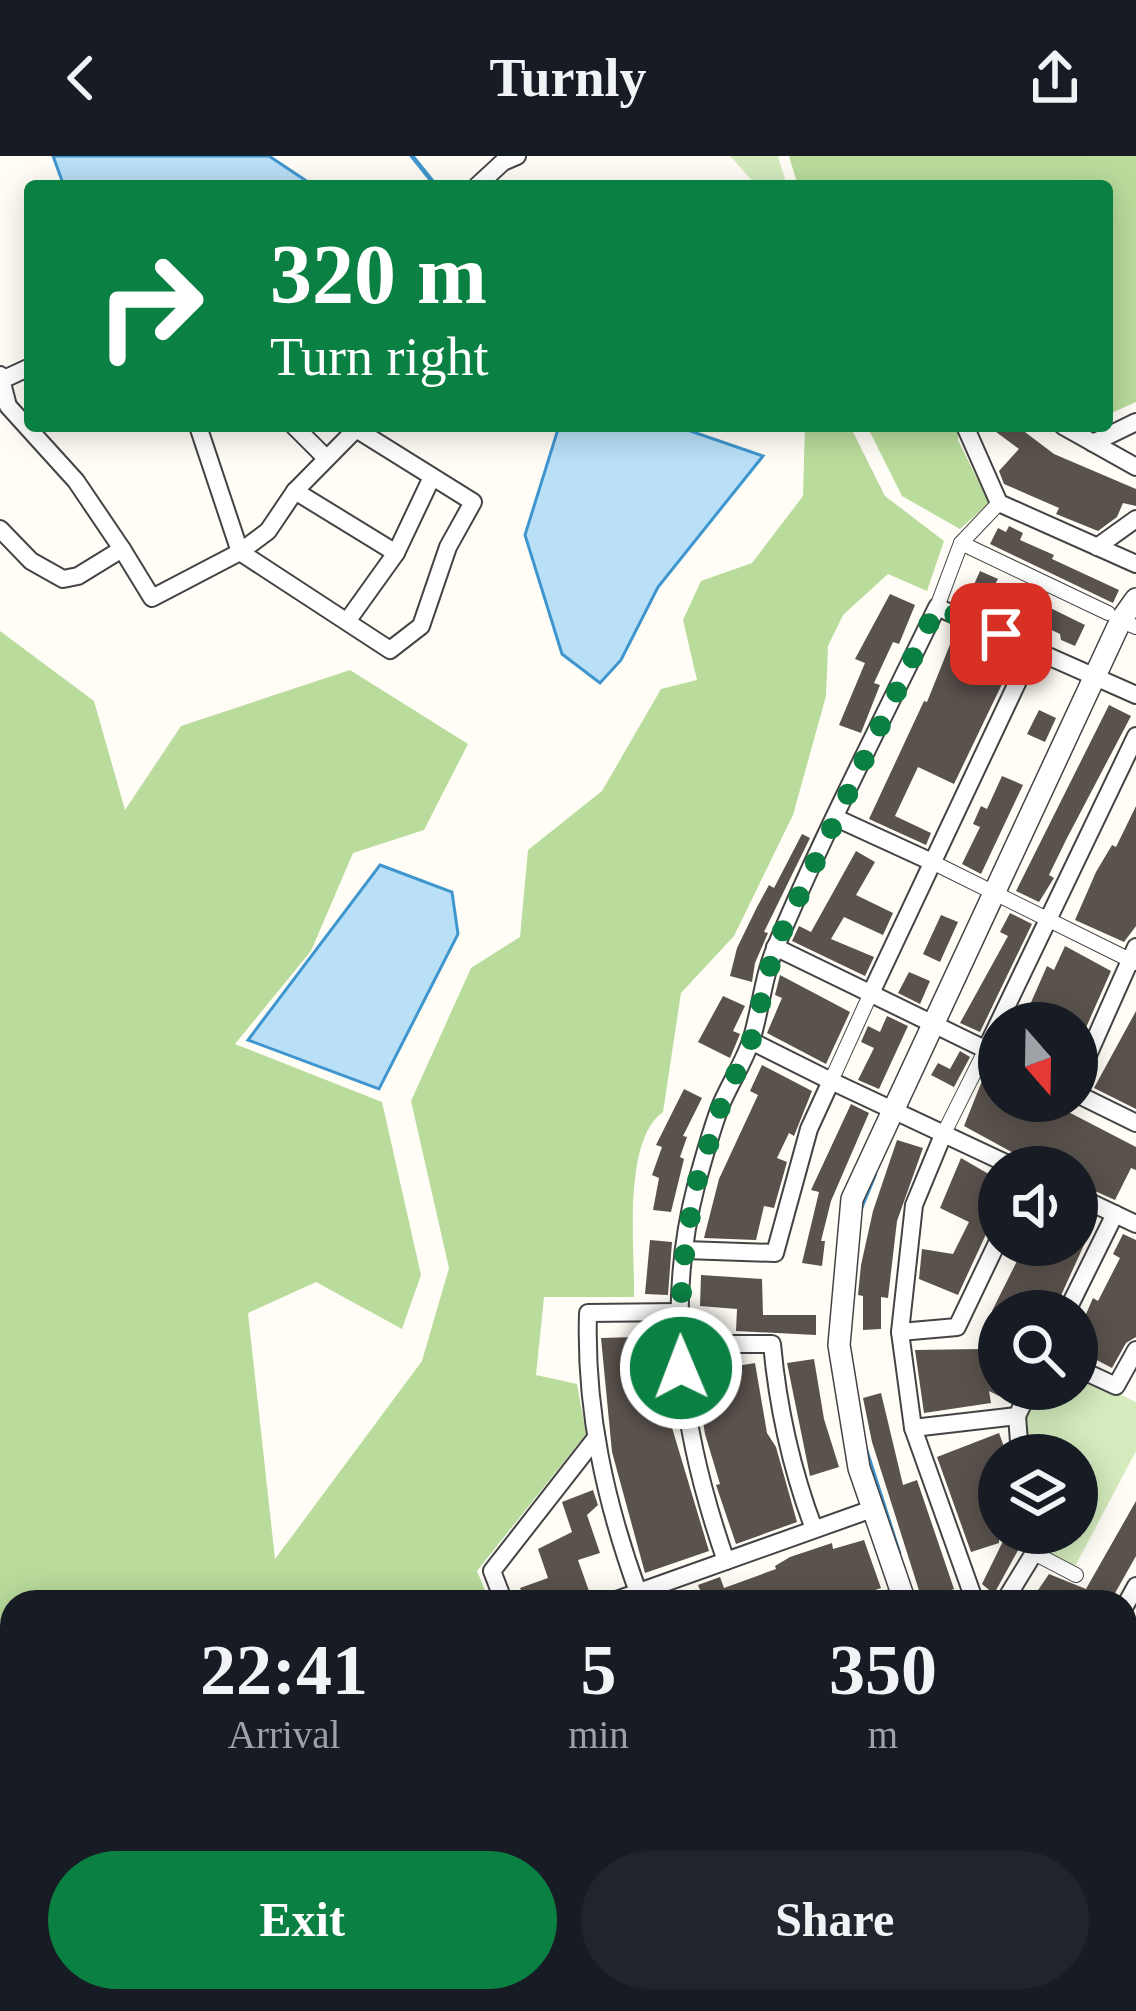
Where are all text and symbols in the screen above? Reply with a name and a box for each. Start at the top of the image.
icon: back [48,45,114,111]
icon: share [1022,45,1088,111]
text: Turnly [489,48,647,108]
icon: right [72,228,228,384]
text: 320 m [270,228,487,321]
text: Turn right [270,327,489,387]
pin [950,583,1052,685]
icon: arrive [968,601,1034,667]
north arrow [978,1002,1098,1122]
map controls [978,1002,1098,1554]
button: sound [978,1146,1098,1266]
button: search [978,1290,1098,1410]
position arrow [618,1305,744,1431]
button: layers [978,1434,1098,1554]
text: 22:41 [200,1630,368,1710]
text: 5 [580,1630,616,1710]
text: 350 [829,1630,937,1710]
text: Arrival [228,1713,340,1756]
text: min [568,1713,629,1756]
text: m [868,1713,898,1756]
button: Exit [48,1851,557,1989]
button: Share [581,1851,1089,1989]

